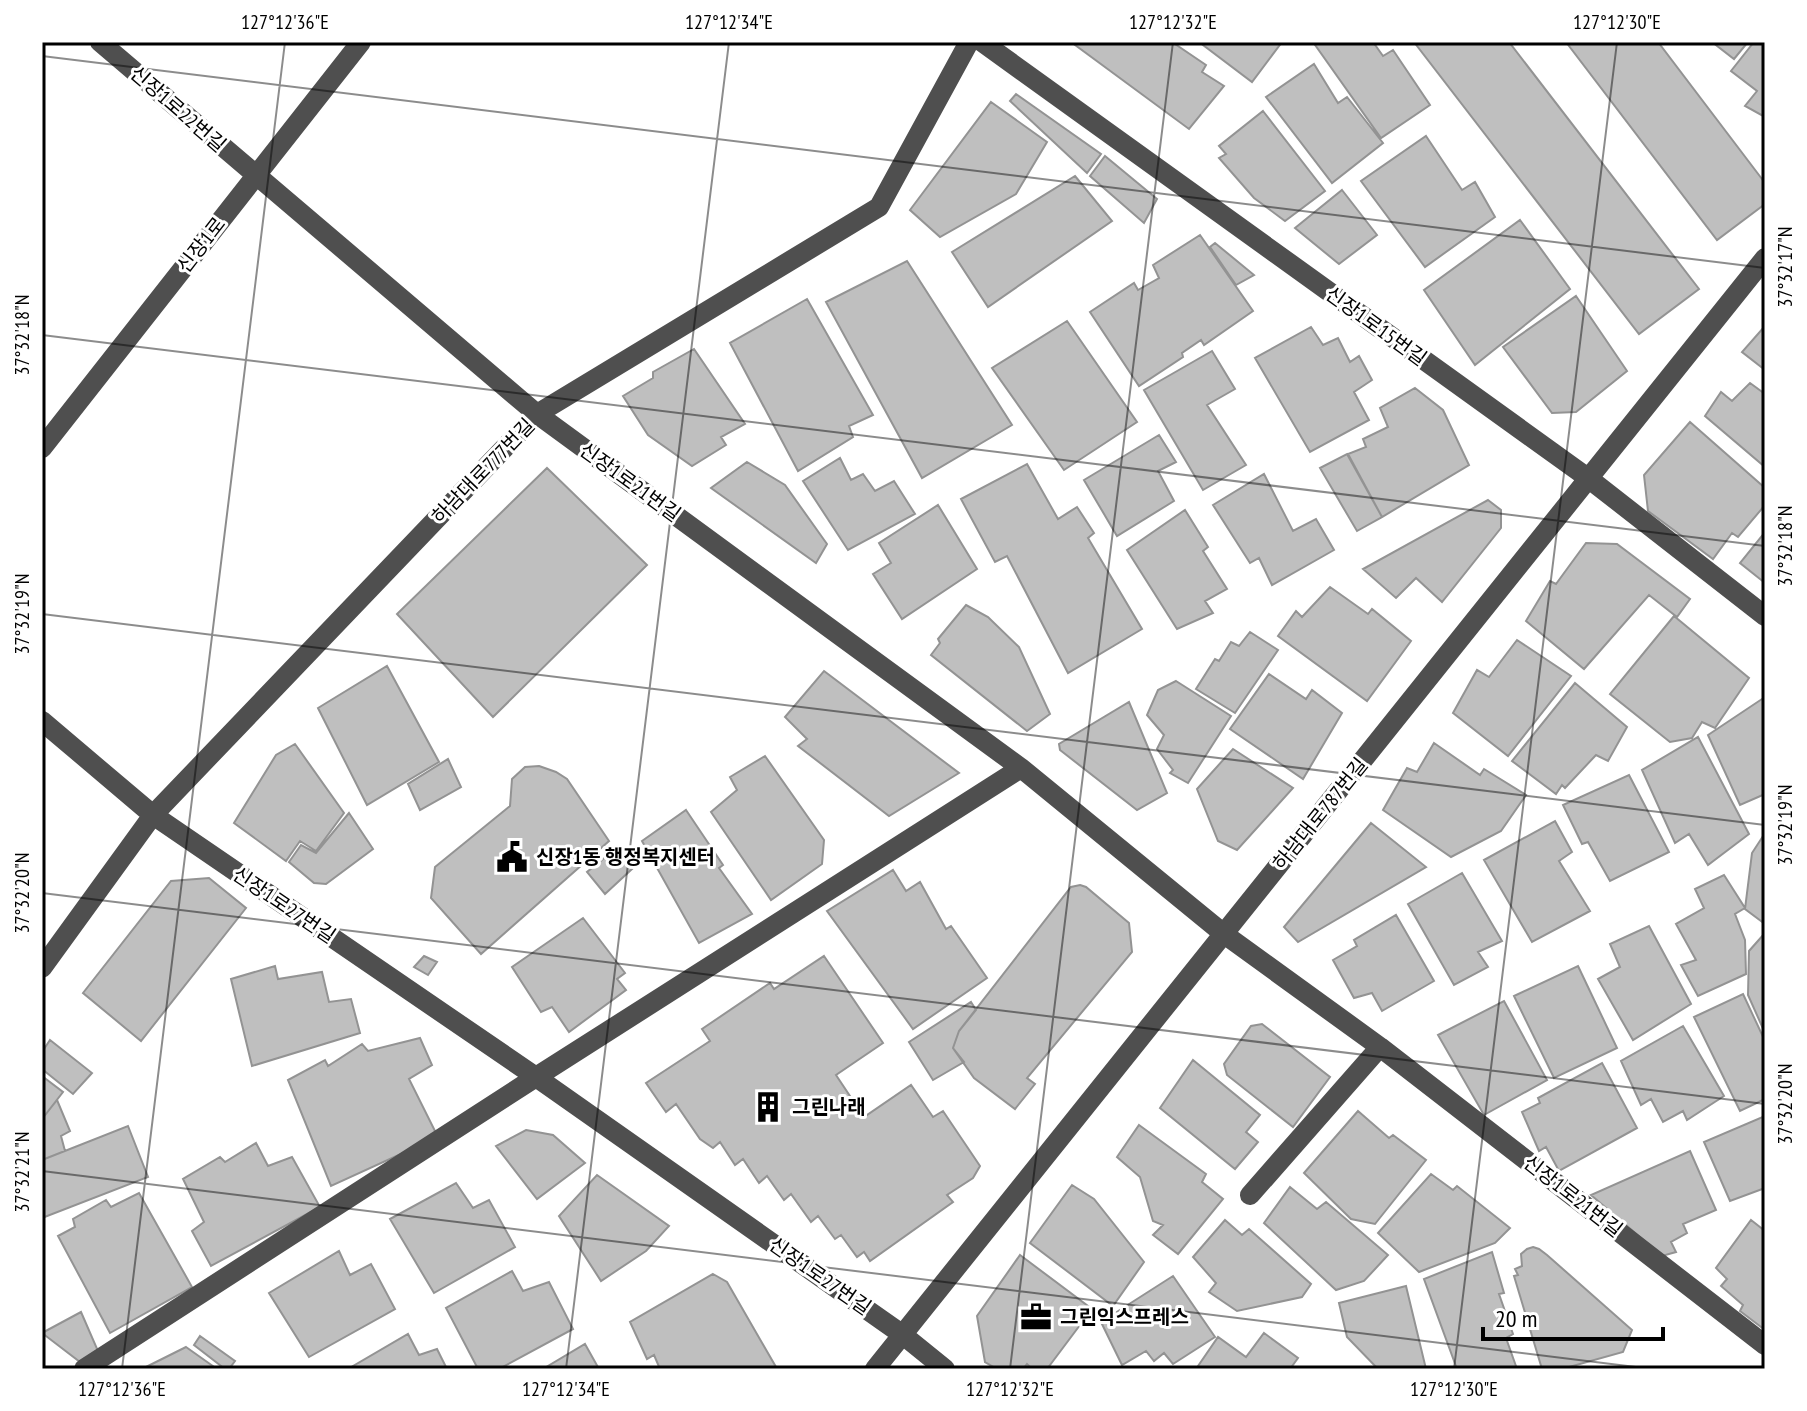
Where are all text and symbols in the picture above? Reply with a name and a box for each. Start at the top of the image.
text: 127°12'36"E [241,9,329,35]
text: 127°12'34"E [685,9,773,35]
text: 127°12'32"E [1129,9,1217,35]
text: 127°12'30"E [1573,9,1661,35]
street label: 신장1로22번길 [125,60,231,158]
street label: 신장1로 [171,212,231,278]
text: 37°32'17"N [1772,227,1798,307]
street label: 신장1로15번길 [1320,281,1432,371]
text: 37°32'18"N [9,295,35,375]
street label: 하남대로777번길 [426,413,540,529]
street label: 신장1로21번길 [574,437,686,527]
text: 37°32'18"N [1772,506,1798,586]
text: 37°32'19"N [9,574,35,654]
street label: 하남대로787번길 [1267,752,1373,876]
text: 37°32'19"N [1772,785,1798,865]
public building icon: 신장1동 행정복지센터 [495,840,529,874]
place label: 신장1동 행정복지센터 [536,844,715,870]
text: 37°32'20"N [9,853,35,933]
street label: 신장1로27번길 [227,861,341,949]
text: 37°32'20"N [1772,1064,1798,1144]
building icon: 그린나래 [751,1090,785,1124]
place label: 그린나래 [792,1094,866,1120]
text: 37°32'21"N [9,1132,35,1212]
street label: 신장1로21번길 [1518,1149,1628,1243]
street label: 신장1로27번길 [764,1231,876,1321]
scale bar [1483,1291,1663,1341]
office icon: 그린익스프레스 [1019,1300,1053,1334]
text: 20 m [1495,1303,1537,1334]
place label: 그린익스프레스 [1060,1304,1189,1330]
text: 127°12'36"E [78,1376,166,1402]
text: 127°12'34"E [522,1376,610,1402]
text: 127°12'32"E [966,1376,1054,1402]
text: 127°12'30"E [1410,1376,1498,1402]

